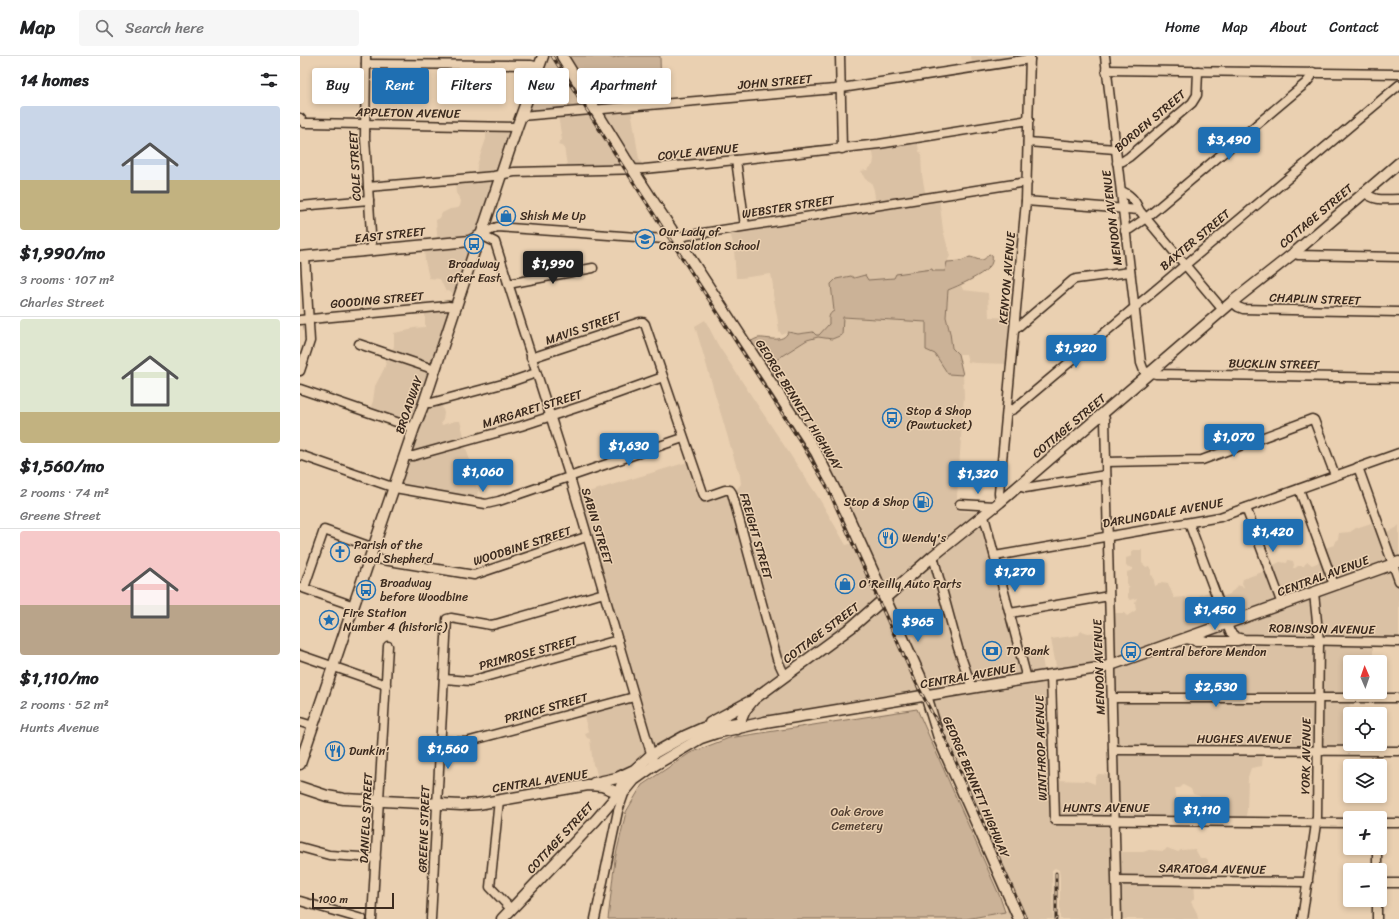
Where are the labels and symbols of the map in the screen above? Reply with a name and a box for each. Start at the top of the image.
street label: JOHN STREET [736,68,814,96]
street label: BORDEN STREET [1109,84,1191,158]
street label: APPLETON AVENUE [354,101,462,125]
pin: $3,490 [1196,127,1262,161]
street label: COLE STREET [342,129,368,202]
street label: COYLE AVENUE [657,137,741,167]
street label: MENDON AVENUE [1095,168,1129,267]
street label: COTTAGE STREET [1274,178,1359,254]
street label: WEBSTER STREET [740,189,837,225]
street label: BAXTER STREET [1155,203,1236,276]
shop icon: Shish Me Up [495,205,517,227]
place label: Shish Me Up [520,205,587,227]
street label: EAST STREET [353,220,428,250]
place label: Our Lady of Consolation School [659,221,760,257]
school or university icon: Our Lady of Consolation School [634,228,656,250]
street label: KENYON AVENUE [992,229,1022,325]
bus stop icon: Broadway after East [463,233,485,255]
pin: $1,990 [520,251,586,285]
place label: Broadway after East [447,253,502,289]
street label: GOODING STREET [330,285,425,315]
street label: CHAPLIN STREET [1269,286,1362,312]
street label: MAVIS STREET [542,304,625,351]
street label: GEORGE BENNETT HIGHWAY [749,335,849,476]
pin: $1,920 [1043,335,1109,369]
street label: BUCKLIN STREET [1228,352,1321,376]
street label: BROADWAY [389,373,429,437]
street label: MARGARET STREET [479,383,586,435]
street label: COTTAGE STREET [1027,388,1112,464]
place label: Stop & Shop (Pawtucket) [906,400,972,436]
bus stop icon: Stop & Shop (Pawtucket) [881,407,903,429]
pin: $1,070 [1201,424,1267,458]
pin: $1,630 [596,433,662,467]
pin: $1,060 [450,459,516,493]
pin: $1,320 [945,461,1011,495]
street label: SABIN STREET [575,485,620,568]
street label: FREIGHT STREET [733,490,779,583]
place label: Stop & Shop [844,491,910,513]
fuel station icon: Stop & Shop [912,491,934,513]
street label: DARLINGDALE AVENUE [1101,491,1226,534]
pin: $1,420 [1240,519,1306,553]
street label: WOODBINE STREET [470,520,574,572]
restaurant icon: Wendy's [877,527,899,549]
place label: Wendy's [902,527,947,549]
place label: Parish of the Good Shepherd [354,534,433,570]
church icon: Parish of the Good Shepherd [329,541,351,563]
street label: CENTRAL AVENUE [1274,549,1373,603]
pin: $1,270 [982,559,1048,593]
place label: Broadway before Woodbine [380,572,468,608]
shop icon: O'Reilly Auto Parts [834,573,856,595]
place label: O'Reilly Auto Parts [859,573,962,595]
bus stop icon: Broadway before Woodbine [355,579,377,601]
street label: COTTAGE STREET [778,596,865,669]
pin: $1,450 [1182,597,1248,631]
place label: Fire Station Number 4 (historic) [343,602,448,638]
place icon: Fire Station Number 4 (historic) [318,609,340,631]
pin: $965 [894,609,942,643]
street label: MENDON AVENUE [1086,617,1112,715]
street label: ROBINSON AVENUE [1269,617,1377,641]
street label: PRIMROSE STREET [476,629,581,677]
bank icon: TD Bank [981,640,1003,662]
place label: TD Bank [1006,640,1050,662]
bus stop icon: Central before Mendon [1120,641,1142,663]
place label: Central before Mendon [1145,641,1267,663]
north arrow [1343,655,1387,699]
street label: CENTRAL AVENUE [918,657,1019,695]
pin: $2,530 [1183,674,1249,708]
street label: PRINCE STREET [502,686,591,730]
street label: WINTHROP AVENUE [1028,693,1054,801]
street label: GEORGE BENNETT HIGHWAY [936,713,1016,863]
street label: YORK AVENUE [1294,716,1318,795]
street label: HUGHES AVENUE [1197,728,1292,750]
pin: $1,560 [415,736,481,770]
restaurant icon: Dunkin' [324,740,346,762]
place label: Dunkin' [349,740,390,762]
street label: CENTRAL AVENUE [491,762,591,799]
street label: DANIELS STREET [353,772,379,864]
street label: GREENE STREET [411,784,437,873]
street label: COTTAGE STREET [521,797,600,879]
street label: HUNTS AVENUE [1063,797,1150,819]
pin: $1,110 [1169,797,1235,831]
park label: Oak Grove Cemetery [830,801,884,837]
street label: SARATOGA AVENUE [1158,857,1267,881]
scale bar [312,891,394,910]

